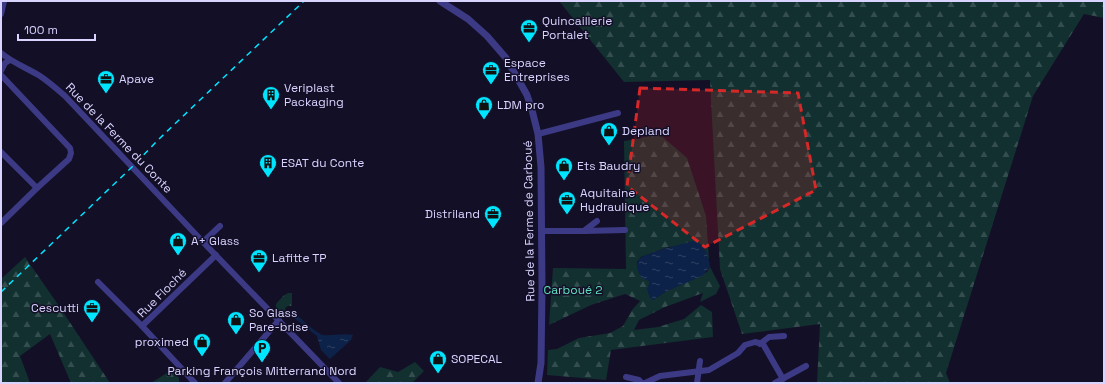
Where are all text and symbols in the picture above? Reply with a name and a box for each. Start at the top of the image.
place label: Quincaillerie Portalet [542,13,612,43]
scale bar [18,16,95,42]
office icon: Quincaillerie Portalet [519,18,539,43]
text: 100 m [24,22,58,38]
place label: Espace Entreprises [504,55,570,85]
office icon: Espace Entreprises [481,60,501,85]
office icon: Apave [96,69,116,94]
place label: Apave [119,71,154,87]
street label: Rue de la Ferme du Conte [62,79,176,197]
place label: Veriplast Packaging [284,80,344,110]
building icon: Veriplast Packaging [261,85,281,110]
shop icon: LDM pro [474,95,494,120]
place label: LDM pro [497,97,544,113]
shop icon: Depland [599,121,619,146]
place label: Depland [622,123,670,139]
street label: Rue de la Ferme de Carboué [520,140,538,302]
building icon: ESAT du Conte [258,153,278,178]
place label: ESAT du Conte [281,155,364,171]
shop icon: Ets Baudry [554,156,574,181]
place label: Ets Baudry [577,158,640,174]
place label: Aquitaine Hydraulique [580,185,649,215]
office icon: Aquitaine Hydraulique [557,190,577,215]
office icon: Distriland [483,204,503,229]
place label: Distriland [425,206,480,222]
shop icon: A+ Glass [168,231,188,256]
place label: A+ Glass [191,233,239,249]
office icon: Lafitte TP [249,248,269,273]
place label: Lafitte TP [272,250,327,266]
street label: Rue Floché [134,265,190,321]
park label: Carboué 2 [543,282,603,298]
office icon: Cescutti [82,298,102,323]
place label: Cescutti [31,300,79,316]
place label: So Glass Pare-brise [249,305,308,335]
shop icon: So Glass Pare-brise [226,310,246,335]
shop icon: proximed [192,332,212,357]
place label: proximed [135,334,189,350]
parking icon: Parking François Mitterrand Nord [252,338,272,363]
shop icon: SOPECAL [428,349,448,374]
place label: SOPECAL [451,351,503,367]
place label: Parking François Mitterrand Nord [167,363,357,379]

